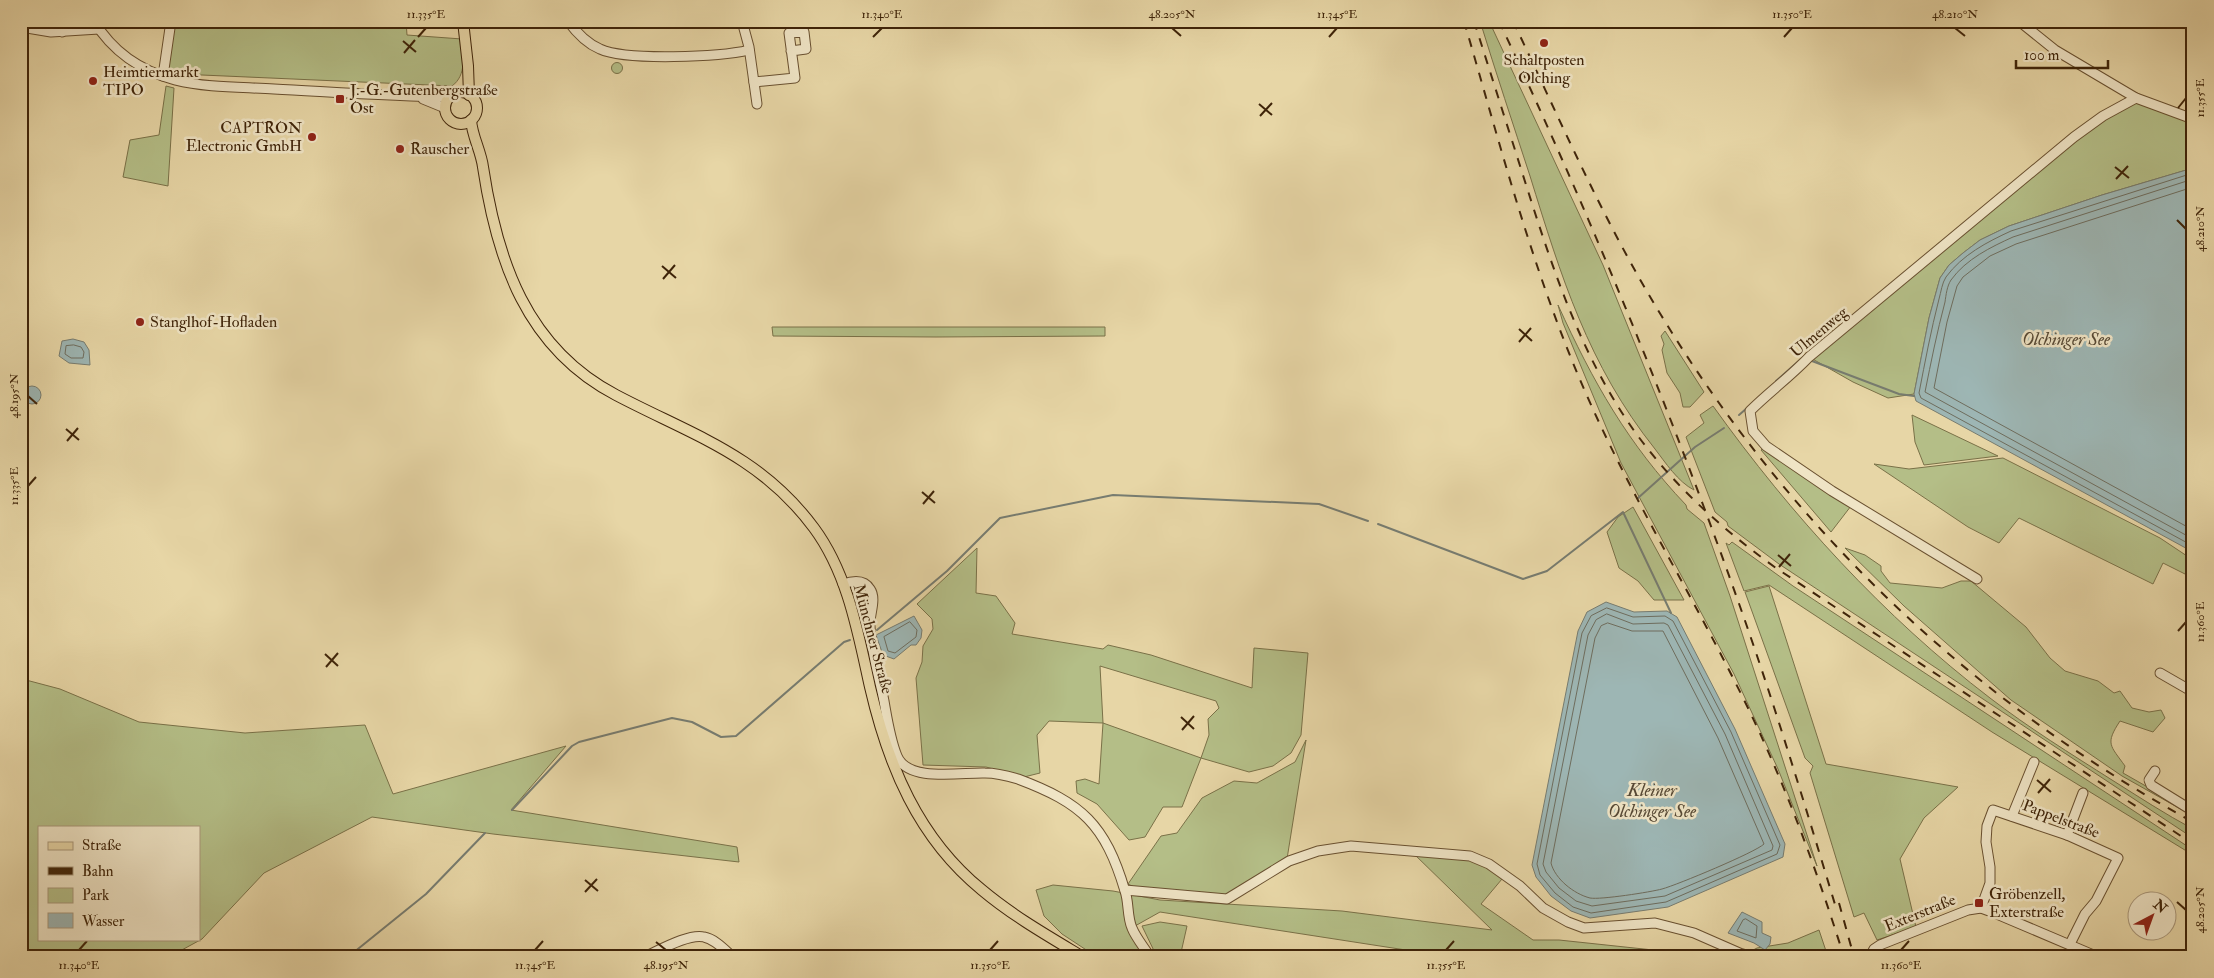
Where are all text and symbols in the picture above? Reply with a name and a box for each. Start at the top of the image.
text: 11.335°E [407,7,445,22]
text: 11.340°E [862,7,903,22]
text: 48.205°N [1149,7,1196,22]
text: 11.345°E [1317,7,1357,22]
text: 11.350°E [1772,7,1812,22]
text: 48.210°N [1932,7,1978,22]
marker: Schaltposten Olching [1538,37,1550,49]
scale bar [2016,38,2109,70]
text: 100 m [2024,46,2060,65]
place label: Schaltposten Olching [1504,50,1584,88]
place label: Heimtiermarkt TIPO [103,62,199,100]
marker: Heimtiermarkt TIPO [87,75,99,87]
text: 11.355°E [2193,78,2208,117]
place label: J.-G.-Gutenbergstraße Ost [349,80,498,118]
marker: J.-G.-Gutenbergstraße Ost [334,93,346,105]
place label: CAPTRON Electronic GmbH [186,118,303,156]
marker: CAPTRON Electronic GmbH [306,131,318,143]
place label: Rauscher [410,139,469,159]
marker: Rauscher [394,143,406,155]
text: 48.210°N [2193,206,2208,252]
street label: Ulmenweg [1786,301,1853,362]
place label: Stanglhof-Hofladen [150,312,277,332]
marker: Stanglhof-Hofladen [134,316,146,328]
water label: Olchinger See [2022,328,2111,351]
text: 48.195°N [7,373,22,419]
text: 11.335°E [7,467,22,505]
street label: Münchner Straße [849,582,897,696]
text: 11.360°E [2193,601,2208,642]
water label: Kleiner Olchinger See [1608,779,1697,823]
street label: Pappelstraße [2019,795,2103,844]
legend [38,826,200,940]
text: Straße [82,836,121,855]
text: Bahn [82,862,114,881]
place label: Gröbenzell, Exterstraße [1989,884,2065,922]
text: Park [82,886,109,905]
text: 48.205°N [2193,886,2208,933]
street label: Exterstraße [1881,890,1959,936]
north arrow [2126,890,2176,940]
text: N [2149,895,2171,917]
marker: Gröbenzell, Exterstraße [1973,897,1985,909]
text: Wasser [81,912,125,931]
text: 11.340°E [59,958,100,973]
text: 11.345°E [515,958,555,973]
text: 48.195°N [643,958,689,973]
text: 11.350°E [970,958,1010,973]
text: 11.355°E [1427,958,1466,973]
text: 11.360°E [1881,958,1922,973]

